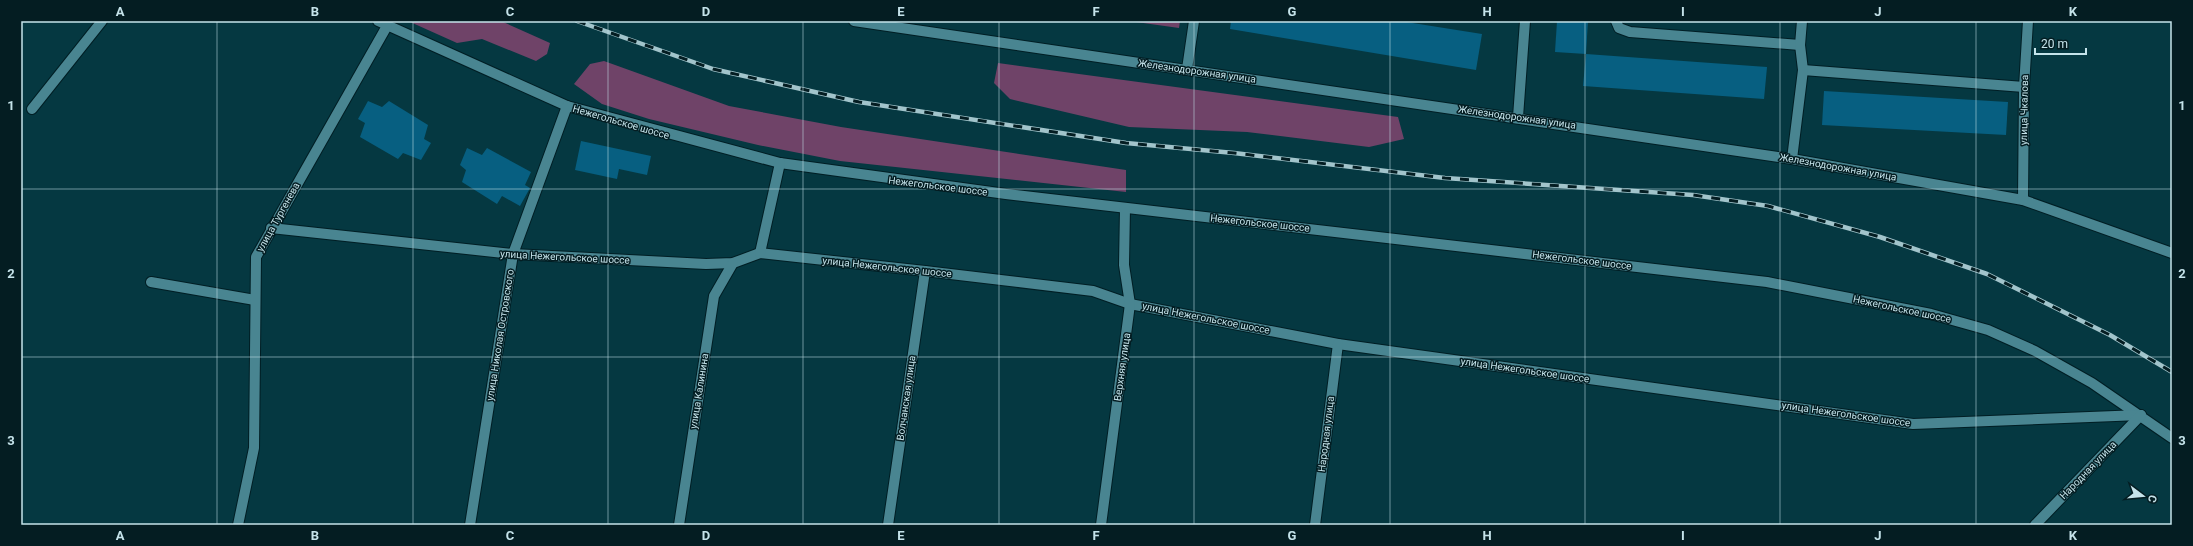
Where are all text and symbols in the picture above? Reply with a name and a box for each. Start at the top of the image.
text: A [116,4,125,19]
text: B [311,4,319,19]
text: C [506,4,515,19]
text: D [702,4,710,19]
text: E [897,4,905,19]
text: F [1092,4,1100,19]
text: G [1288,4,1297,19]
text: H [1482,4,1492,19]
text: I [1681,4,1685,19]
text: J [1874,4,1882,19]
text: K [2069,4,2078,19]
scale bar [2035,30,2086,56]
text: 20 m [2041,37,2068,51]
street label: Железнодорожная улица [1137,57,1257,85]
street label: улица Чкалова [2018,75,2030,145]
text: 1 [7,98,15,113]
text: 1 [2178,98,2186,113]
street label: Нежегольское шоссе [571,103,671,141]
street label: Железнодорожная улица [1457,103,1577,131]
street label: Железнодорожная улица [1779,151,1897,183]
street label: Нежегольское шоссе [888,174,988,198]
street label: улица Тургенева [254,181,302,253]
street label: Нежегольское шоссе [1210,212,1310,234]
street label: улица Нежегольское шоссе [500,248,630,266]
street label: Нежегольское шоссе [1532,248,1632,272]
street label: улица Нежегольское шоссе [822,255,952,279]
text: 2 [7,266,15,281]
text: 2 [2178,266,2186,281]
street label: улица Николая Островского [484,268,516,402]
street label: Нежегольское шоссе [1852,293,1952,325]
street label: улица Нежегольское шоссе [1141,300,1271,336]
street label: Верхняя улица [1112,332,1132,402]
street label: улица Калинина [688,353,710,429]
street label: Волчанская улица [895,355,917,441]
street label: улица Нежегольское шоссе [1460,356,1590,384]
street label: Народная улица [1316,396,1336,472]
street label: улица Нежегольское шоссе [1781,400,1911,428]
text: 3 [7,433,15,448]
text: 3 [2178,433,2186,448]
street label: Народная улица [2058,439,2118,501]
north arrow [2123,476,2163,516]
text: С [2145,493,2159,504]
text: A [116,528,125,543]
text: B [311,528,319,543]
text: C [506,528,515,543]
text: D [702,528,710,543]
text: E [897,528,905,543]
text: F [1092,528,1100,543]
text: G [1288,528,1297,543]
text: H [1482,528,1492,543]
text: I [1681,528,1685,543]
text: J [1874,528,1882,543]
text: K [2069,528,2078,543]

